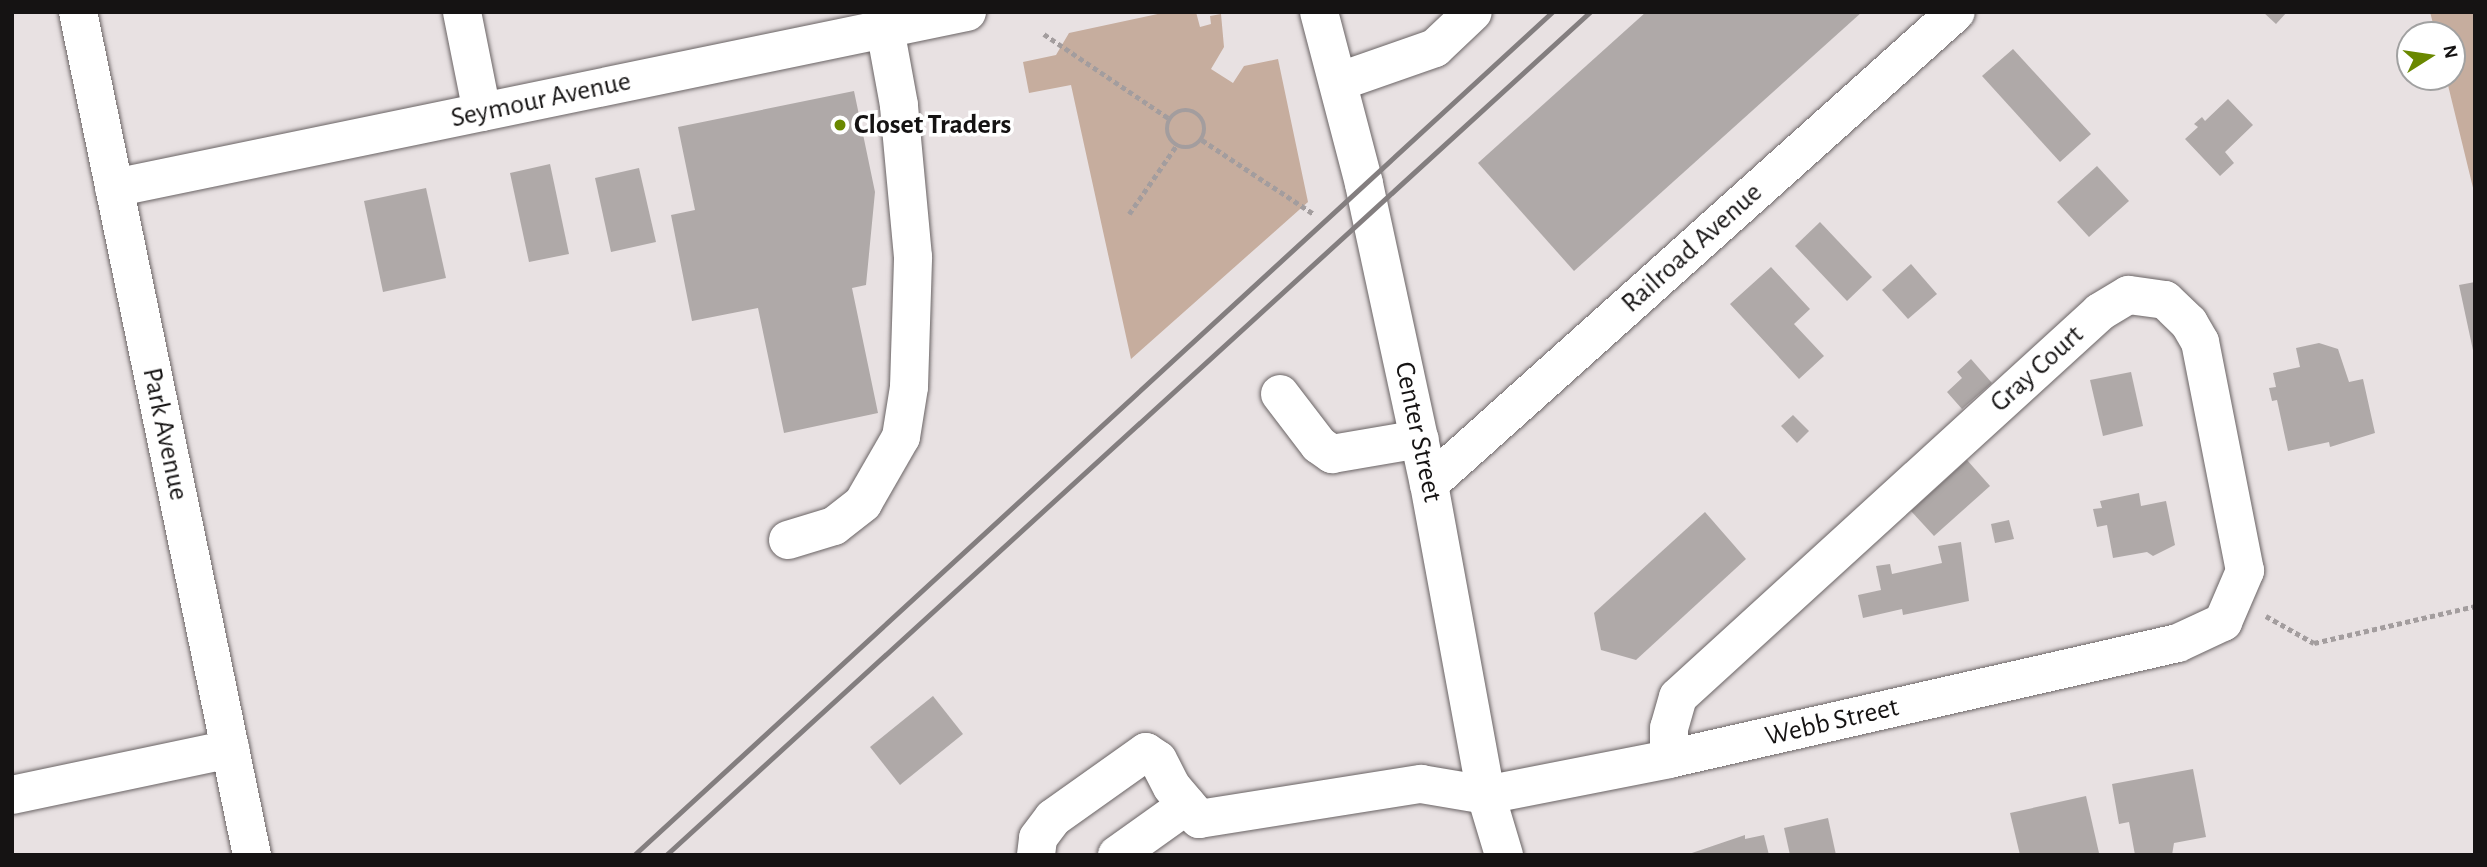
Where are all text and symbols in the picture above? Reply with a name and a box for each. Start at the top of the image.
north arrow [2396,21,2466,91]
text: N [2439,44,2461,60]
street label: Seymour Avenue [448,65,634,135]
place label: Closet Traders [854,108,1011,142]
marker: Closet Traders [832,117,848,133]
street label: Railroad Avenue [1615,176,1769,320]
street label: Gray Court [1983,318,2091,420]
street label: Center Street [1387,359,1449,505]
street label: Park Avenue [135,365,195,503]
street label: Webb Street [1762,690,1902,754]

